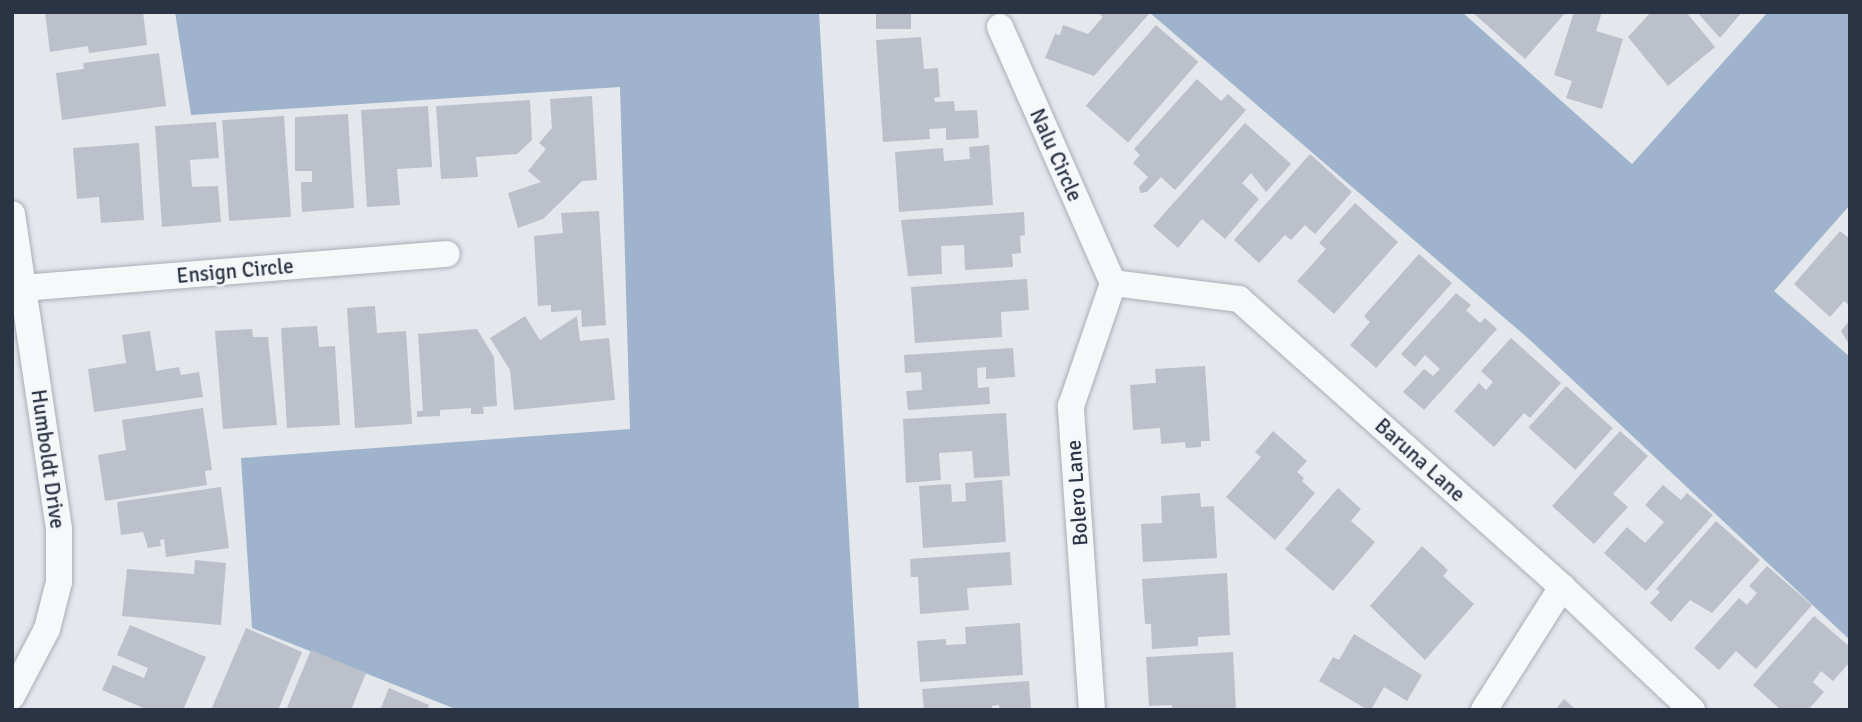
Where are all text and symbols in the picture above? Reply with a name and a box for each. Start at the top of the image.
street label: Nalu Circle [1024,105,1088,205]
street label: Ensign Circle [175,253,295,289]
street label: Humboldt Drive [26,388,70,530]
street label: Baruna Lane [1370,413,1470,507]
street label: Bolero Lane [1061,439,1093,547]

